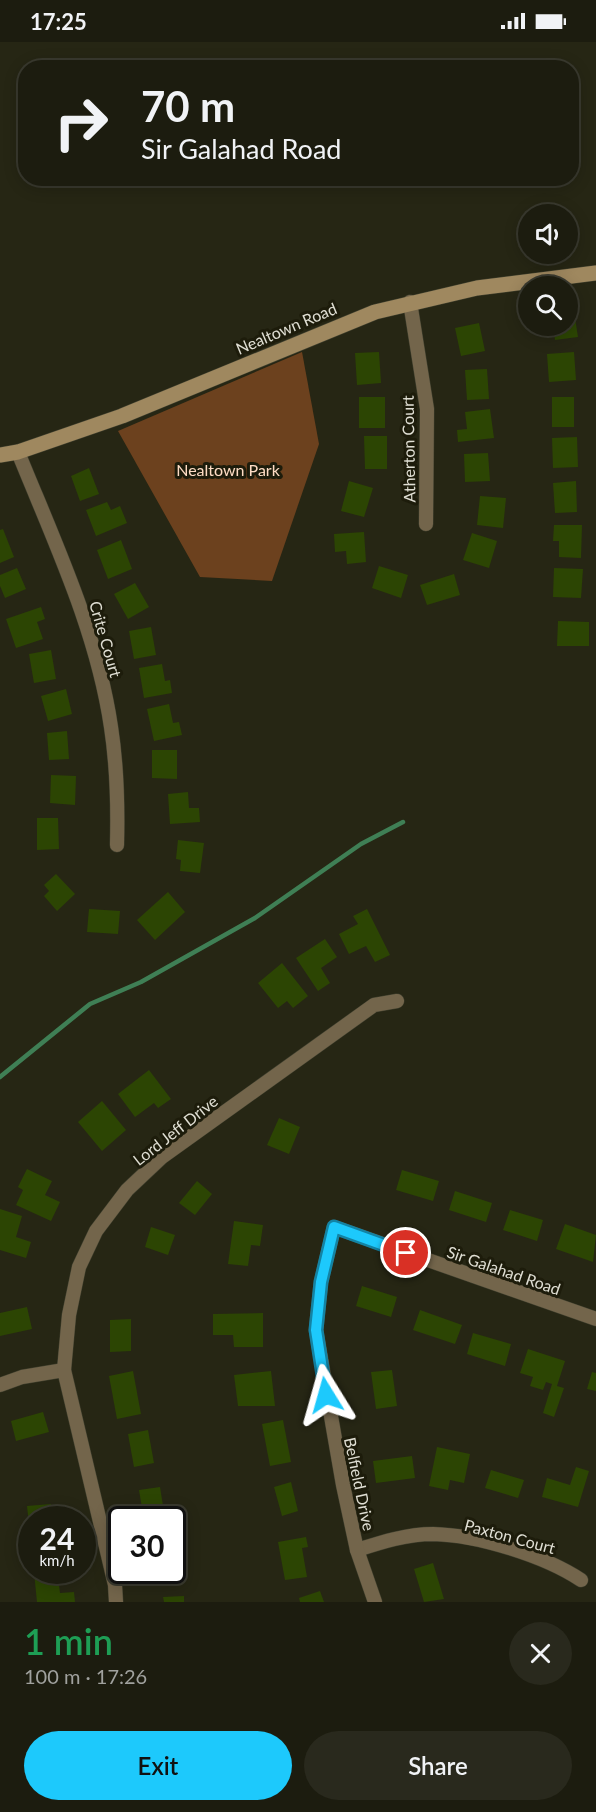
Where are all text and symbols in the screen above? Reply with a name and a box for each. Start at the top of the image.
text: 17:25 [30,8,87,35]
text: 70 m [141,81,235,131]
icon: right [42,84,120,162]
text: Sir Galahad Road [141,132,341,165]
map controls [518,204,578,336]
button: sound [518,204,578,264]
button: search [518,276,578,336]
street label: Nealtown Road [233,298,339,358]
street label: Atherton Court [398,395,418,503]
park label: Nealtown Park [176,460,281,479]
street label: Crite Court [86,599,126,680]
street label: Lord Jeff Drive [129,1091,221,1169]
pin [380,1227,431,1278]
icon: arrive [389,1236,422,1269]
street label: Sir Galahad Road [445,1242,563,1298]
position arrow [294,1363,358,1427]
street label: Belfield Drive [341,1436,379,1532]
speed limit sign: 30 [108,1506,186,1584]
street label: Paxton Court [463,1515,558,1557]
text: 24 [40,1520,74,1556]
text: km/h [39,1551,75,1569]
text: 1 min [24,1619,113,1663]
button: close [509,1622,572,1685]
text: 100 m · 17:26 [24,1664,147,1688]
button: Exit [24,1731,292,1800]
button: Share [304,1731,572,1800]

